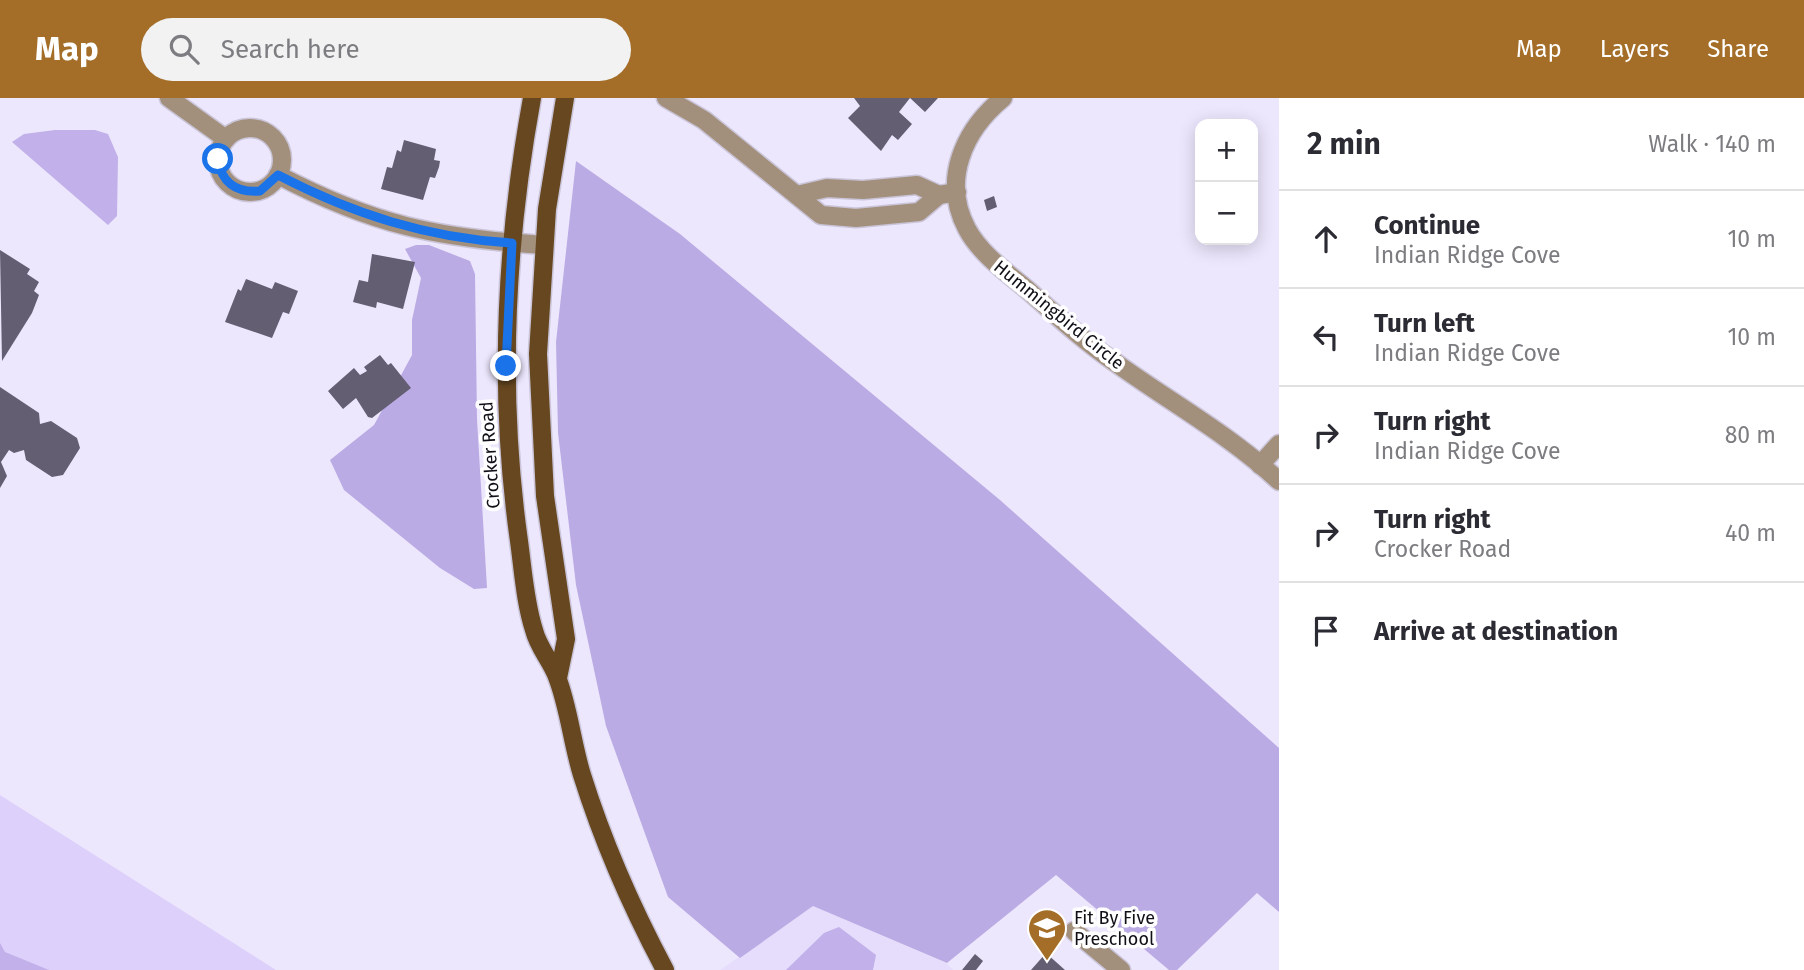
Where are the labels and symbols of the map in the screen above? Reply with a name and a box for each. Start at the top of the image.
route start [202,143,233,174]
street label: Hummingbird Circle [989,256,1129,374]
route end [490,350,521,381]
street label: Crocker Road [475,401,505,509]
school or university icon: Fit By Five Preschool [1026,907,1068,962]
place label: Fit By Five Preschool [1074,907,1155,950]

